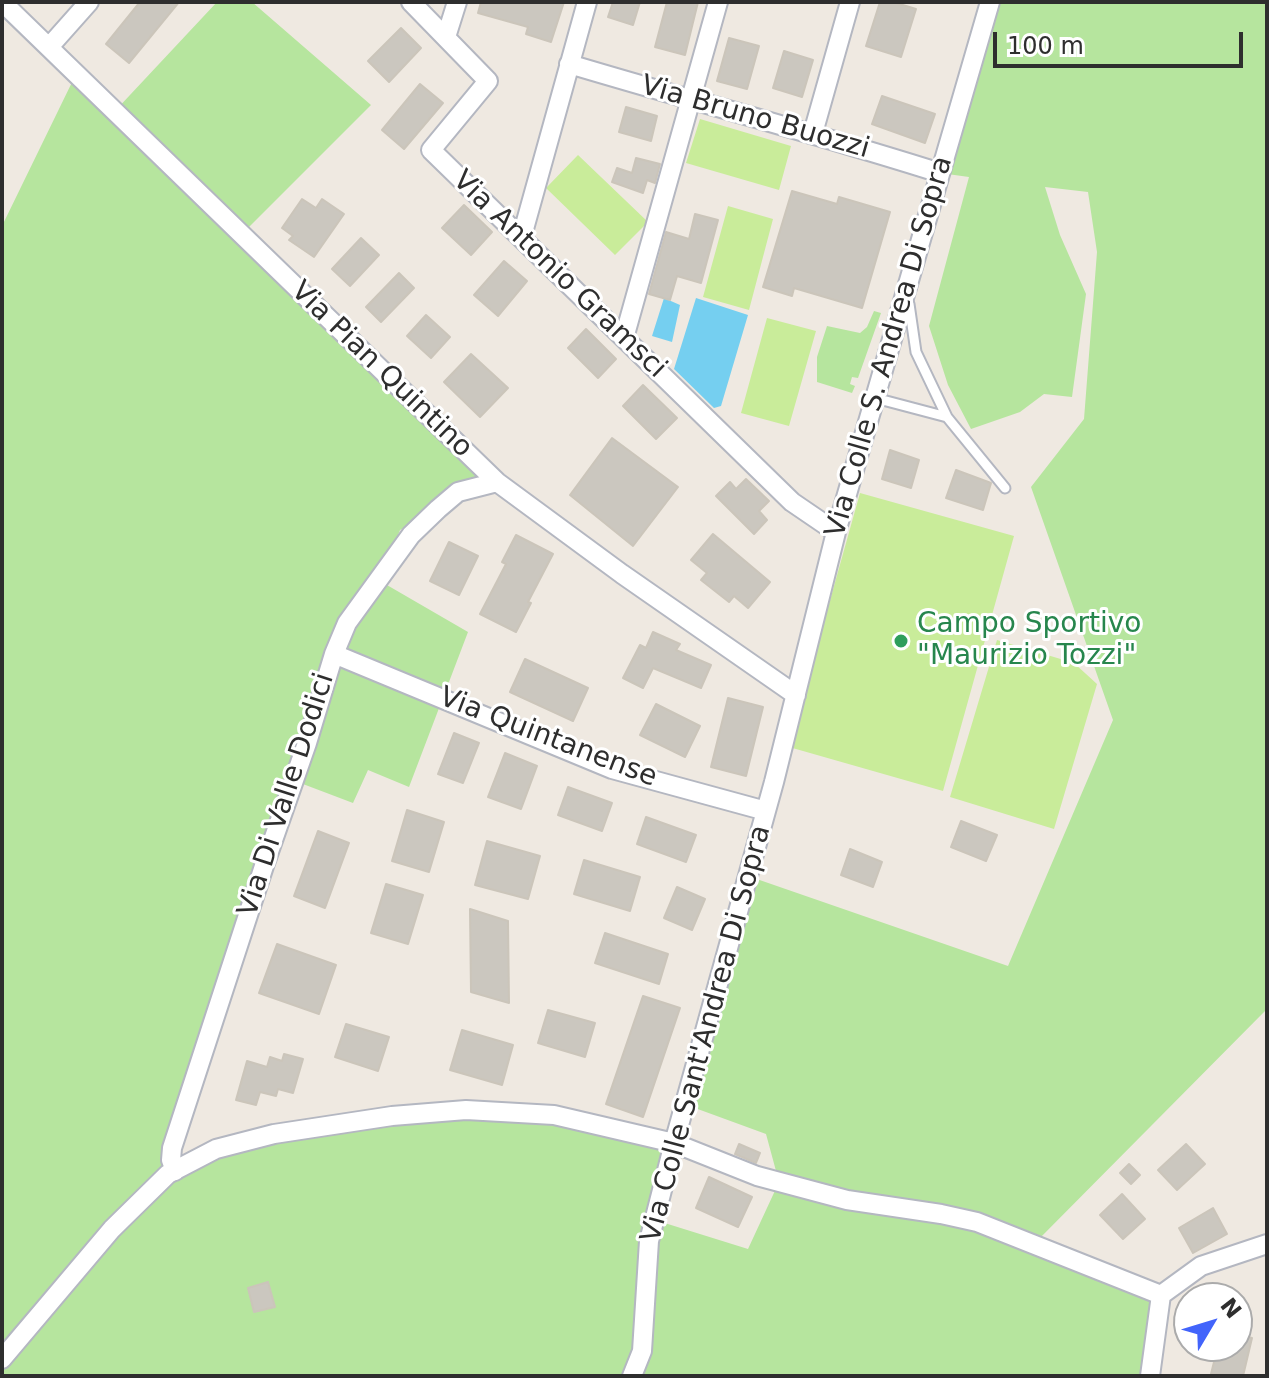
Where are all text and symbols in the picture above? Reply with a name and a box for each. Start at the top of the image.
scale bar [997,16,1247,66]
text: 100 m [1007,32,1084,60]
street label: Via Bruno Buozzi [637,69,873,167]
street label: Via Colle S. Andrea Di Sopra [819,153,961,541]
street label: Via Antonio Gramsci [445,164,673,386]
street label: Via Pian Quintino [283,275,479,465]
place label: Campo Sportivo "Maurizio Tozzi" [917,608,1141,674]
marker: Campo Sportivo "Maurizio Tozzi" [892,632,910,650]
street label: Via Di Valle Dodici [232,669,342,921]
street label: Via Quintanense [434,681,662,795]
street label: Via Colle Sant'Andrea Di Sopra [635,822,779,1246]
north arrow [1173,1282,1253,1362]
text: N [1215,1293,1246,1323]

